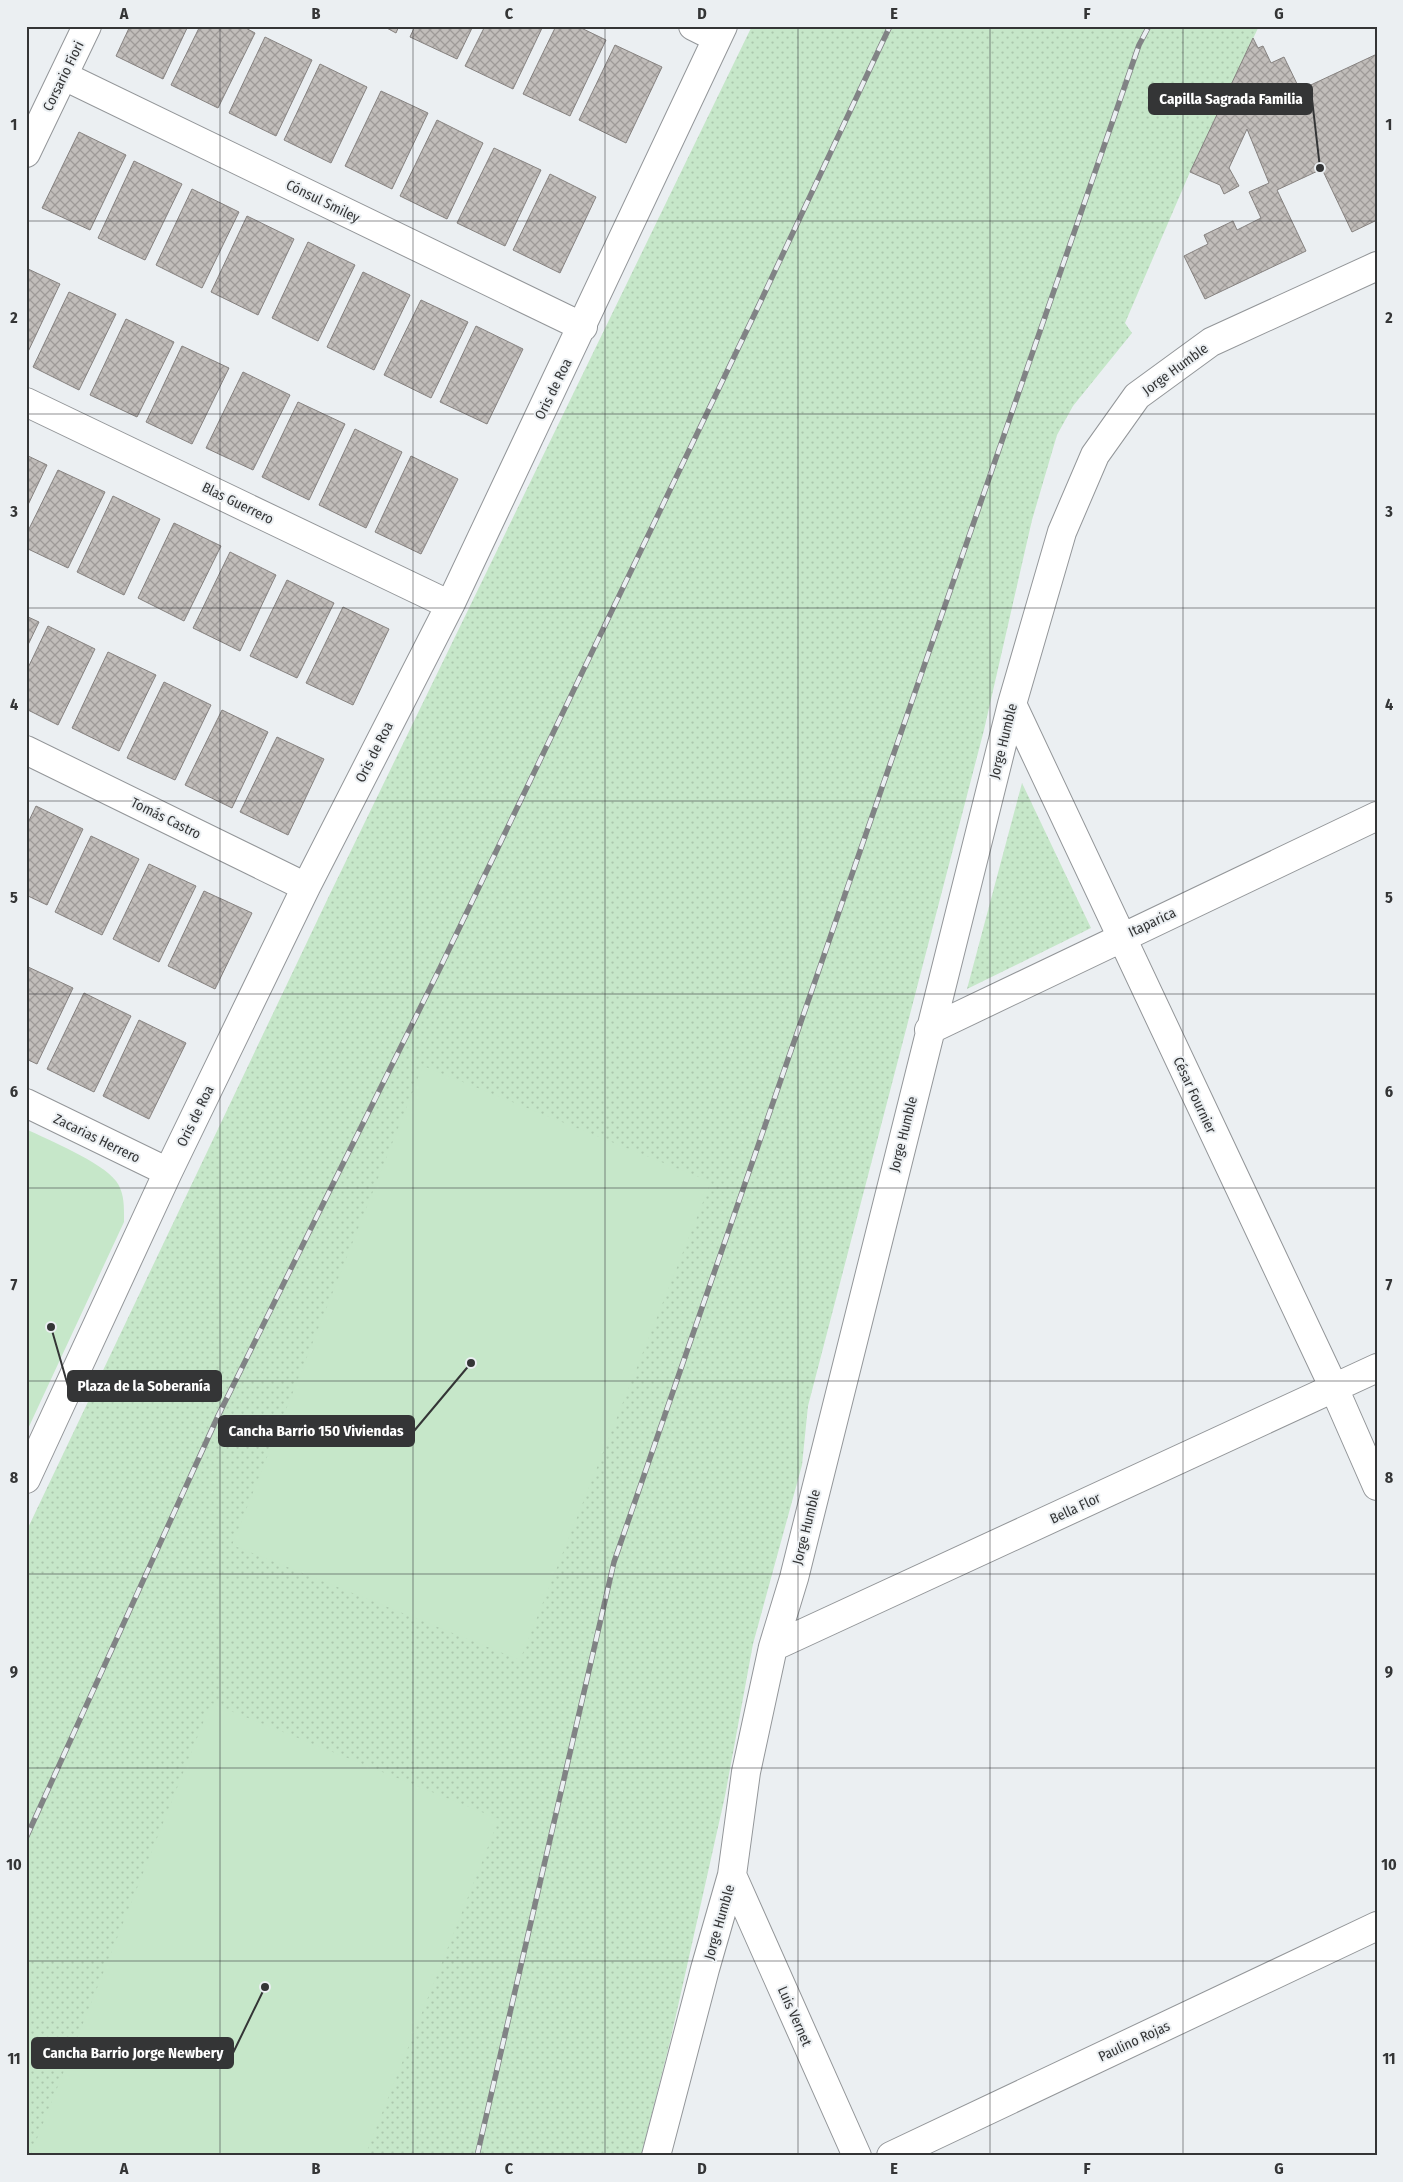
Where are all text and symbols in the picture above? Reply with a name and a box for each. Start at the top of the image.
text: A [119,4,129,23]
text: B [312,4,321,23]
text: C [505,4,514,23]
text: D [697,4,707,23]
text: E [890,4,898,23]
text: F [1083,4,1091,23]
text: G [1274,4,1284,23]
street label: Corsario Fiori [39,38,88,114]
callout: Capilla Sagrada Familia [1149,84,1312,114]
text: Capilla Sagrada Familia [1159,90,1303,108]
text: 1 [11,115,17,134]
text: 1 [1386,115,1392,134]
street label: Cónsul Smiley [283,176,363,227]
text: 2 [9,308,18,327]
text: 2 [1384,308,1393,327]
street label: Jorge Humble [1139,340,1212,399]
street label: Oris de Roa [531,356,576,422]
street label: Blas Guerrero [199,479,276,528]
text: 3 [9,502,18,521]
text: 3 [1384,502,1393,521]
text: 4 [10,695,18,714]
text: 4 [1385,695,1393,714]
street label: Jorge Humble [986,702,1021,781]
street label: Oris de Roa [352,719,397,785]
street label: Tomás Castro [128,794,204,843]
text: 5 [10,888,18,907]
text: 5 [1385,888,1393,907]
street label: Itaparica [1126,904,1179,941]
street label: César Fournier [1169,1054,1220,1136]
text: 6 [10,1082,18,1101]
text: 6 [1385,1082,1393,1101]
street label: Oris de Roa [173,1083,218,1149]
street label: Jorge Humble [886,1095,921,1174]
street label: Zacarias Herrero [51,1110,143,1167]
text: 7 [11,1275,18,1294]
text: 7 [1386,1275,1393,1294]
callout: Plaza de la Soberanía [68,1371,221,1401]
text: Plaza de la Soberanía [78,1377,211,1395]
callout: Cancha Barrio 150 Viviendas [219,1416,414,1446]
text: Cancha Barrio 150 Viviendas [228,1422,404,1440]
text: 8 [10,1468,19,1487]
text: 8 [1385,1468,1394,1487]
street label: Jorge Humble [789,1488,824,1567]
street label: Bella Flor [1047,1489,1103,1528]
text: 9 [10,1662,18,1681]
text: 9 [1385,1662,1393,1681]
text: 10 [6,1855,22,1874]
text: 10 [1381,1855,1397,1874]
street label: Jorge Humble [701,1883,738,1961]
street label: Luis Vernet [774,1984,815,2049]
street label: Paulino Rojas [1096,2017,1173,2065]
callout: Cancha Barrio Jorge Newbery [32,2038,233,2068]
text: Cancha Barrio Jorge Newbery [43,2044,224,2062]
text: 11 [7,2049,21,2068]
text: 11 [1382,2049,1396,2068]
text: A [119,2159,129,2178]
text: B [312,2159,321,2178]
text: C [505,2159,514,2178]
text: D [697,2159,707,2178]
text: E [890,2159,898,2178]
text: F [1083,2159,1091,2178]
text: G [1274,2159,1284,2178]

